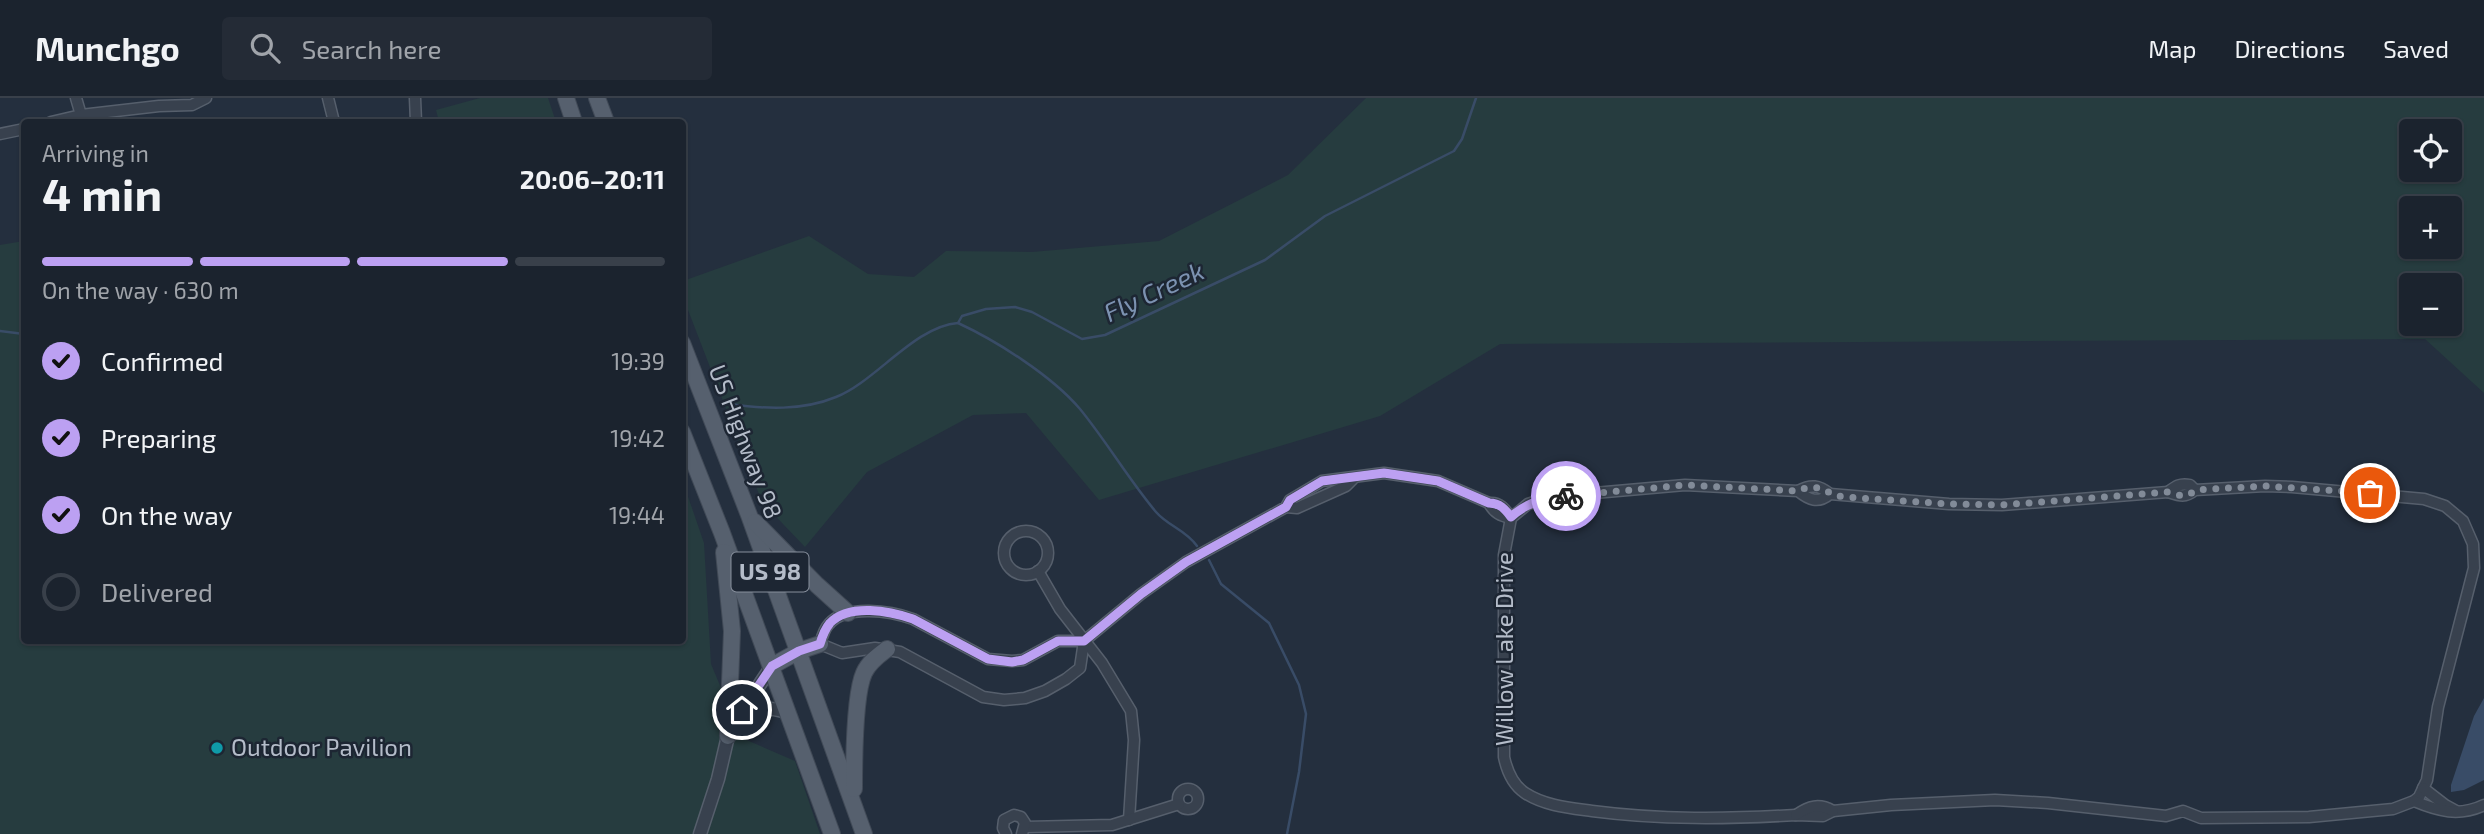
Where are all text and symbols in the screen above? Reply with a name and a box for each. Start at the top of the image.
search box [222,17,712,80]
text: Munchgo [35,28,180,68]
icon: search [246,29,284,67]
text: Search here [302,33,441,64]
text: Map [2148,34,2196,63]
text: Directions [2234,34,2345,63]
text: Saved [2383,34,2449,63]
map controls [2399,119,2462,336]
button: locate [2399,119,2462,182]
text: Arriving in [42,139,149,167]
text: 20:06–20:11 [520,163,665,194]
text: 4 min [42,165,162,220]
button: + [2399,196,2462,259]
water label: Fly Creek [1098,254,1209,328]
button: − [2399,273,2462,336]
text: On the way · 630 m [42,276,239,304]
icon: check [42,342,80,380]
text: Confirmed [101,345,224,376]
text: 19:39 [611,347,665,375]
street label: US Highway 98 [704,360,789,523]
icon: check [42,419,80,457]
text: Preparing [101,422,216,453]
text: 19:42 [610,424,665,452]
courier [1531,461,1601,531]
pin [2340,463,2400,523]
icon: bag [2351,474,2389,512]
icon: bike [1547,477,1585,515]
icon: check [42,496,80,534]
text: On the way [101,499,232,530]
text: 19:44 [609,501,665,529]
road number: US 98 [732,552,808,592]
street label: Willow Lake Drive [1489,552,1518,746]
text: Delivered [101,576,213,607]
pin [712,680,772,740]
icon: home [723,691,761,729]
place label: Outdoor Pavilion [231,732,412,761]
marker: Outdoor Pavilion [209,740,225,756]

